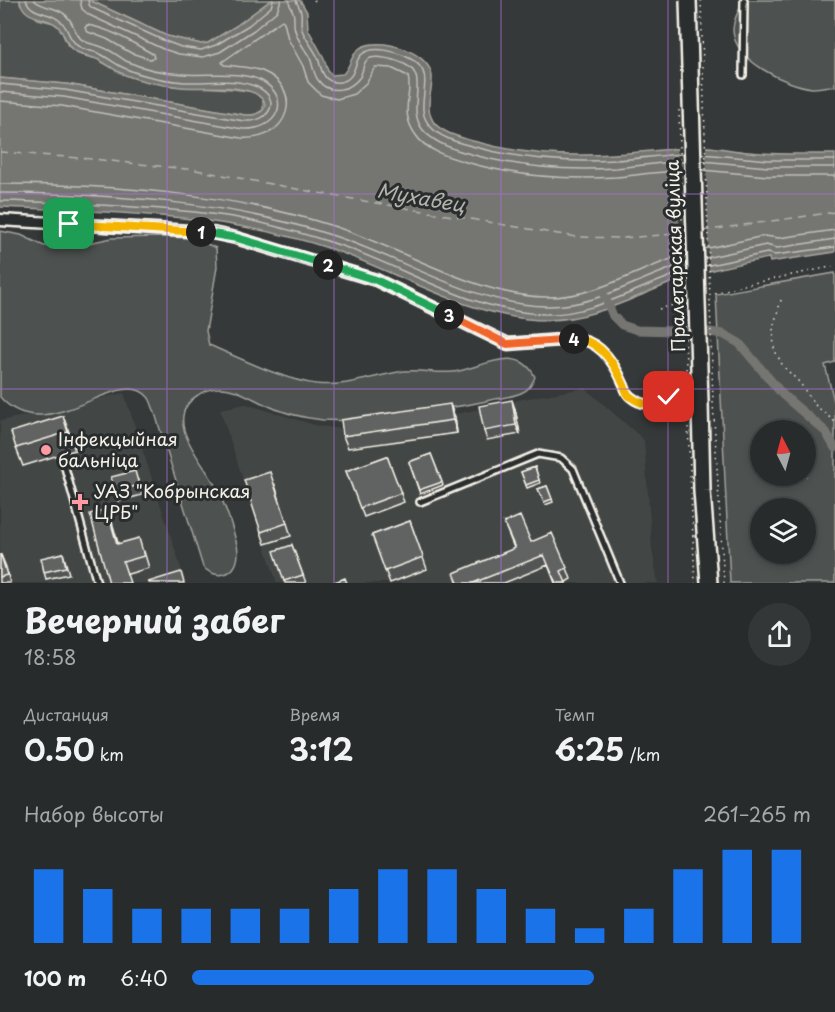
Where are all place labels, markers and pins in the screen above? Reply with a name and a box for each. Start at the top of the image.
pin [43,198,94,249]
pin: 1 [186,217,216,247]
pin: 2 [313,250,343,280]
pin: 3 [434,300,464,330]
pin: 4 [559,324,589,354]
pin [643,371,694,422]
place label: Інфекцыйная бальніца [58,425,178,473]
marker: Інфекцыйная бальніца [39,443,53,457]
place label: УАЗ "Кобрынская ЦРБ" [94,477,250,525]
marker: УАЗ "Кобрынская ЦРБ" [71,493,89,511]

